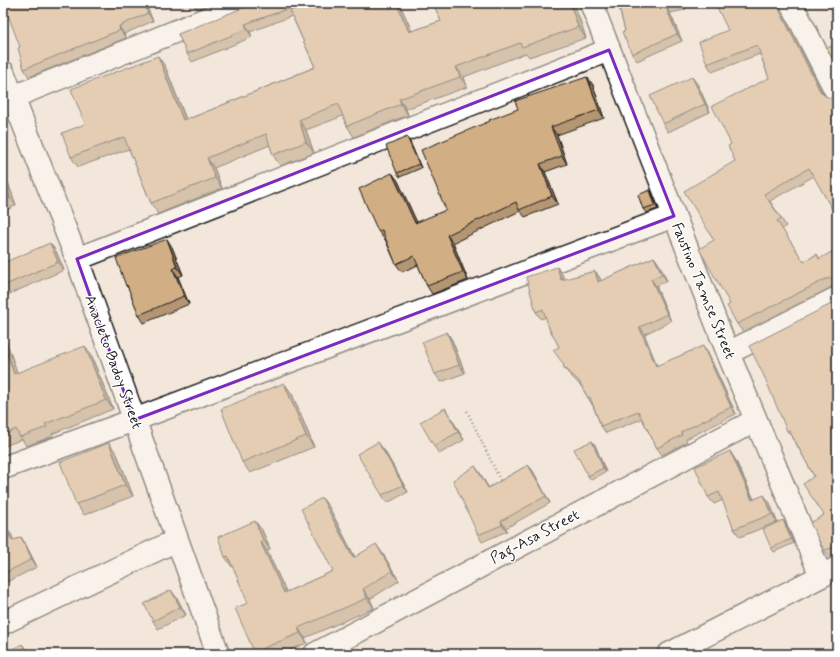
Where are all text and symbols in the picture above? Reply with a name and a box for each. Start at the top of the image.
street label: Faustino Tamse Street [666,220,740,363]
street label: Anacleto Badoy Street [79,292,147,432]
street label: Pag-Asa Street [487,505,584,570]

